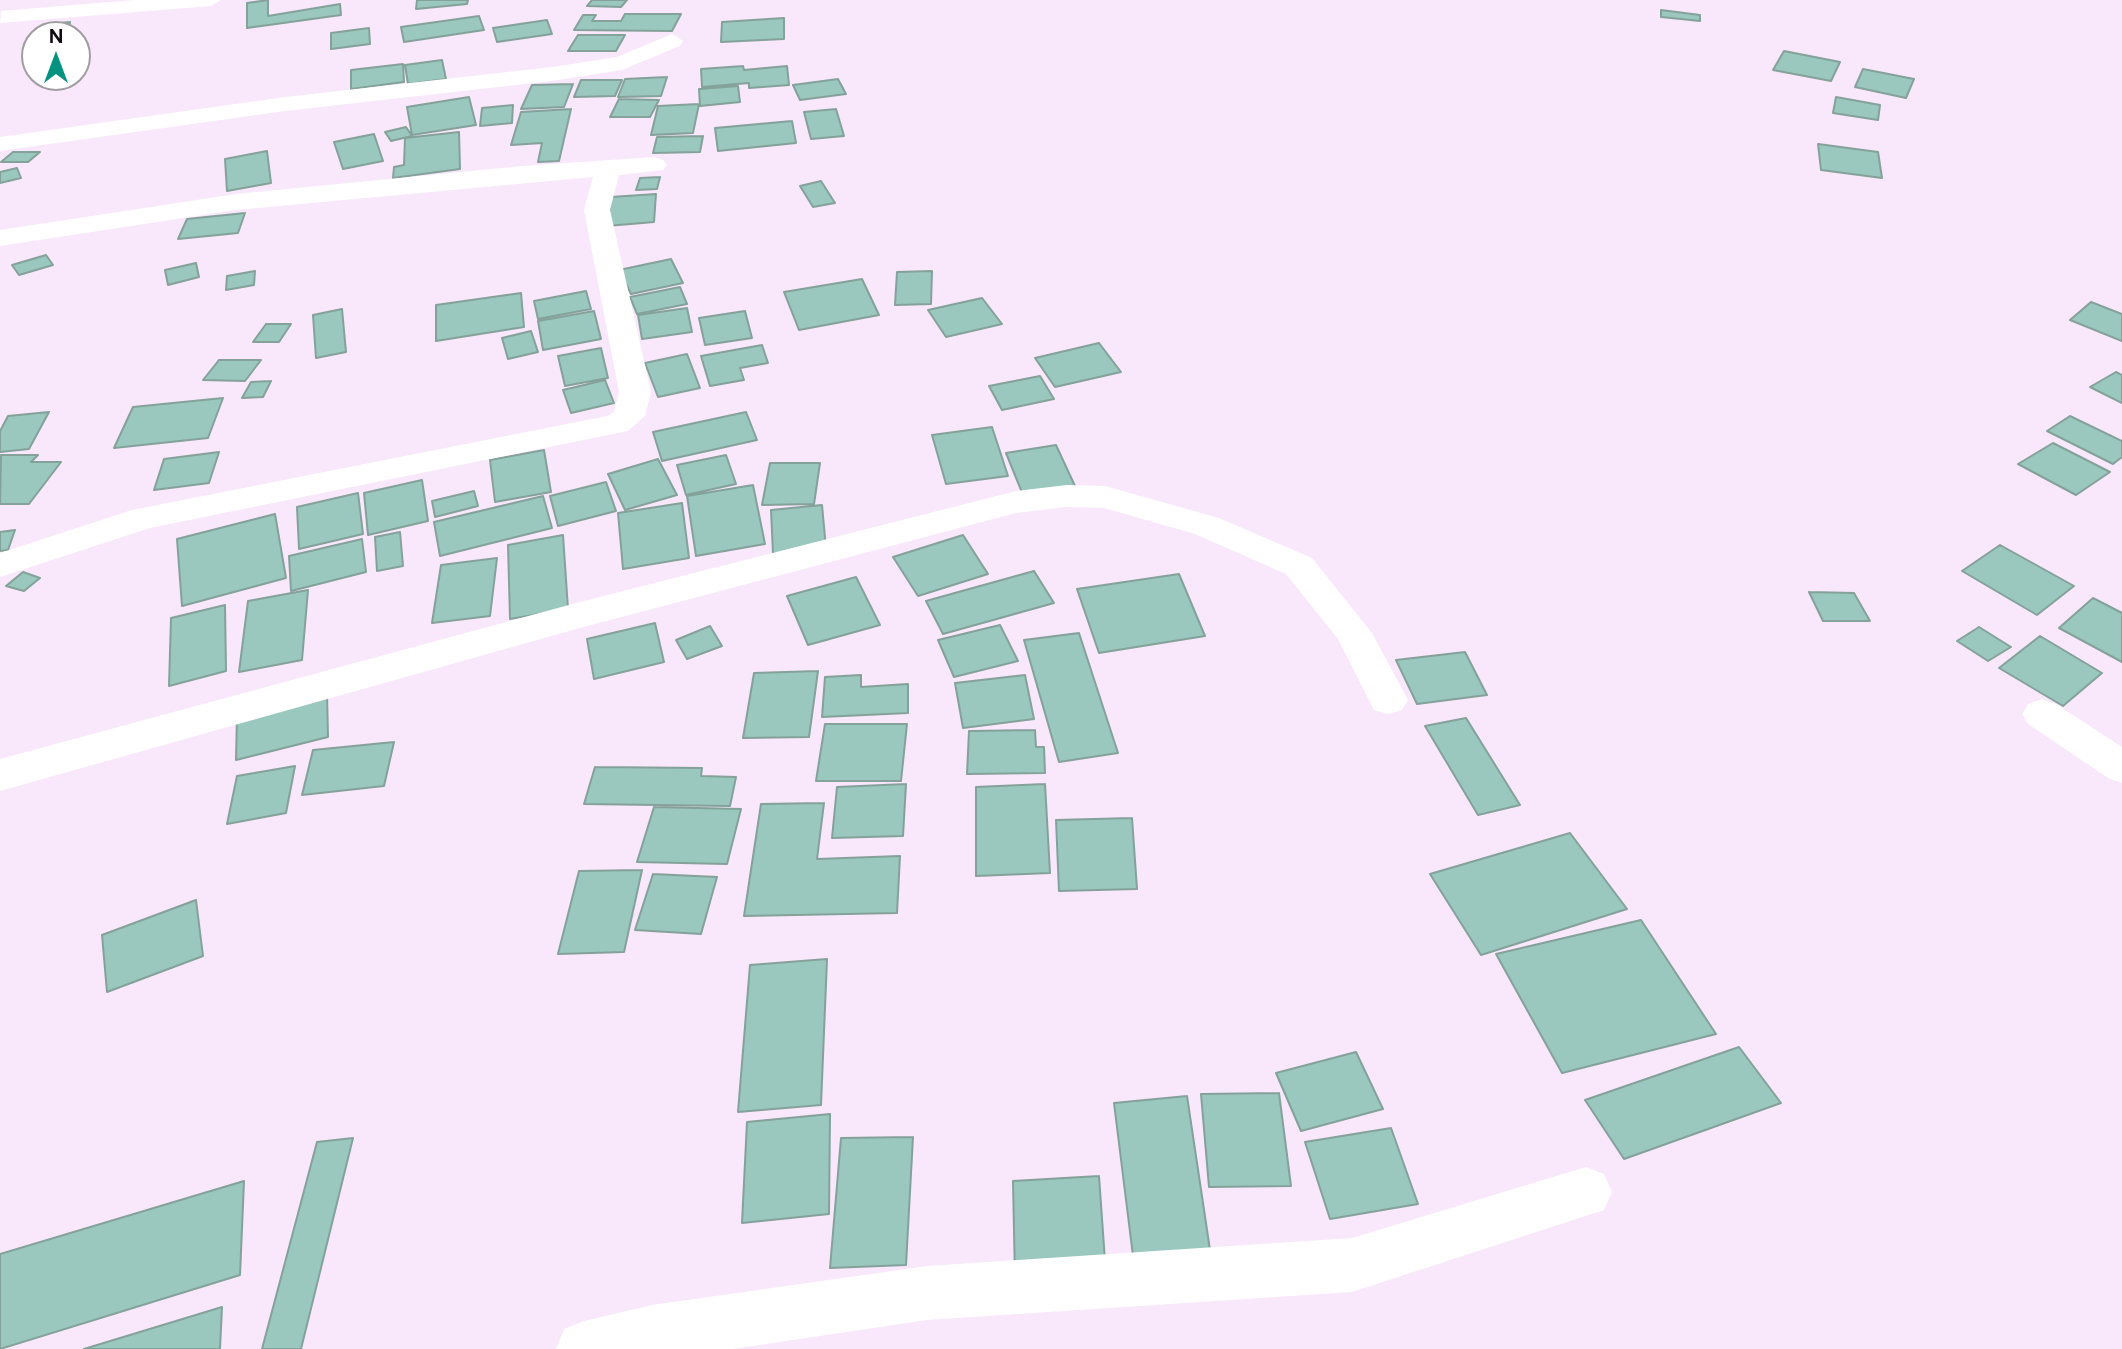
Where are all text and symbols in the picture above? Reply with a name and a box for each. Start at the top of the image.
north arrow [21,21,91,91]
text: N [49,25,63,48]

